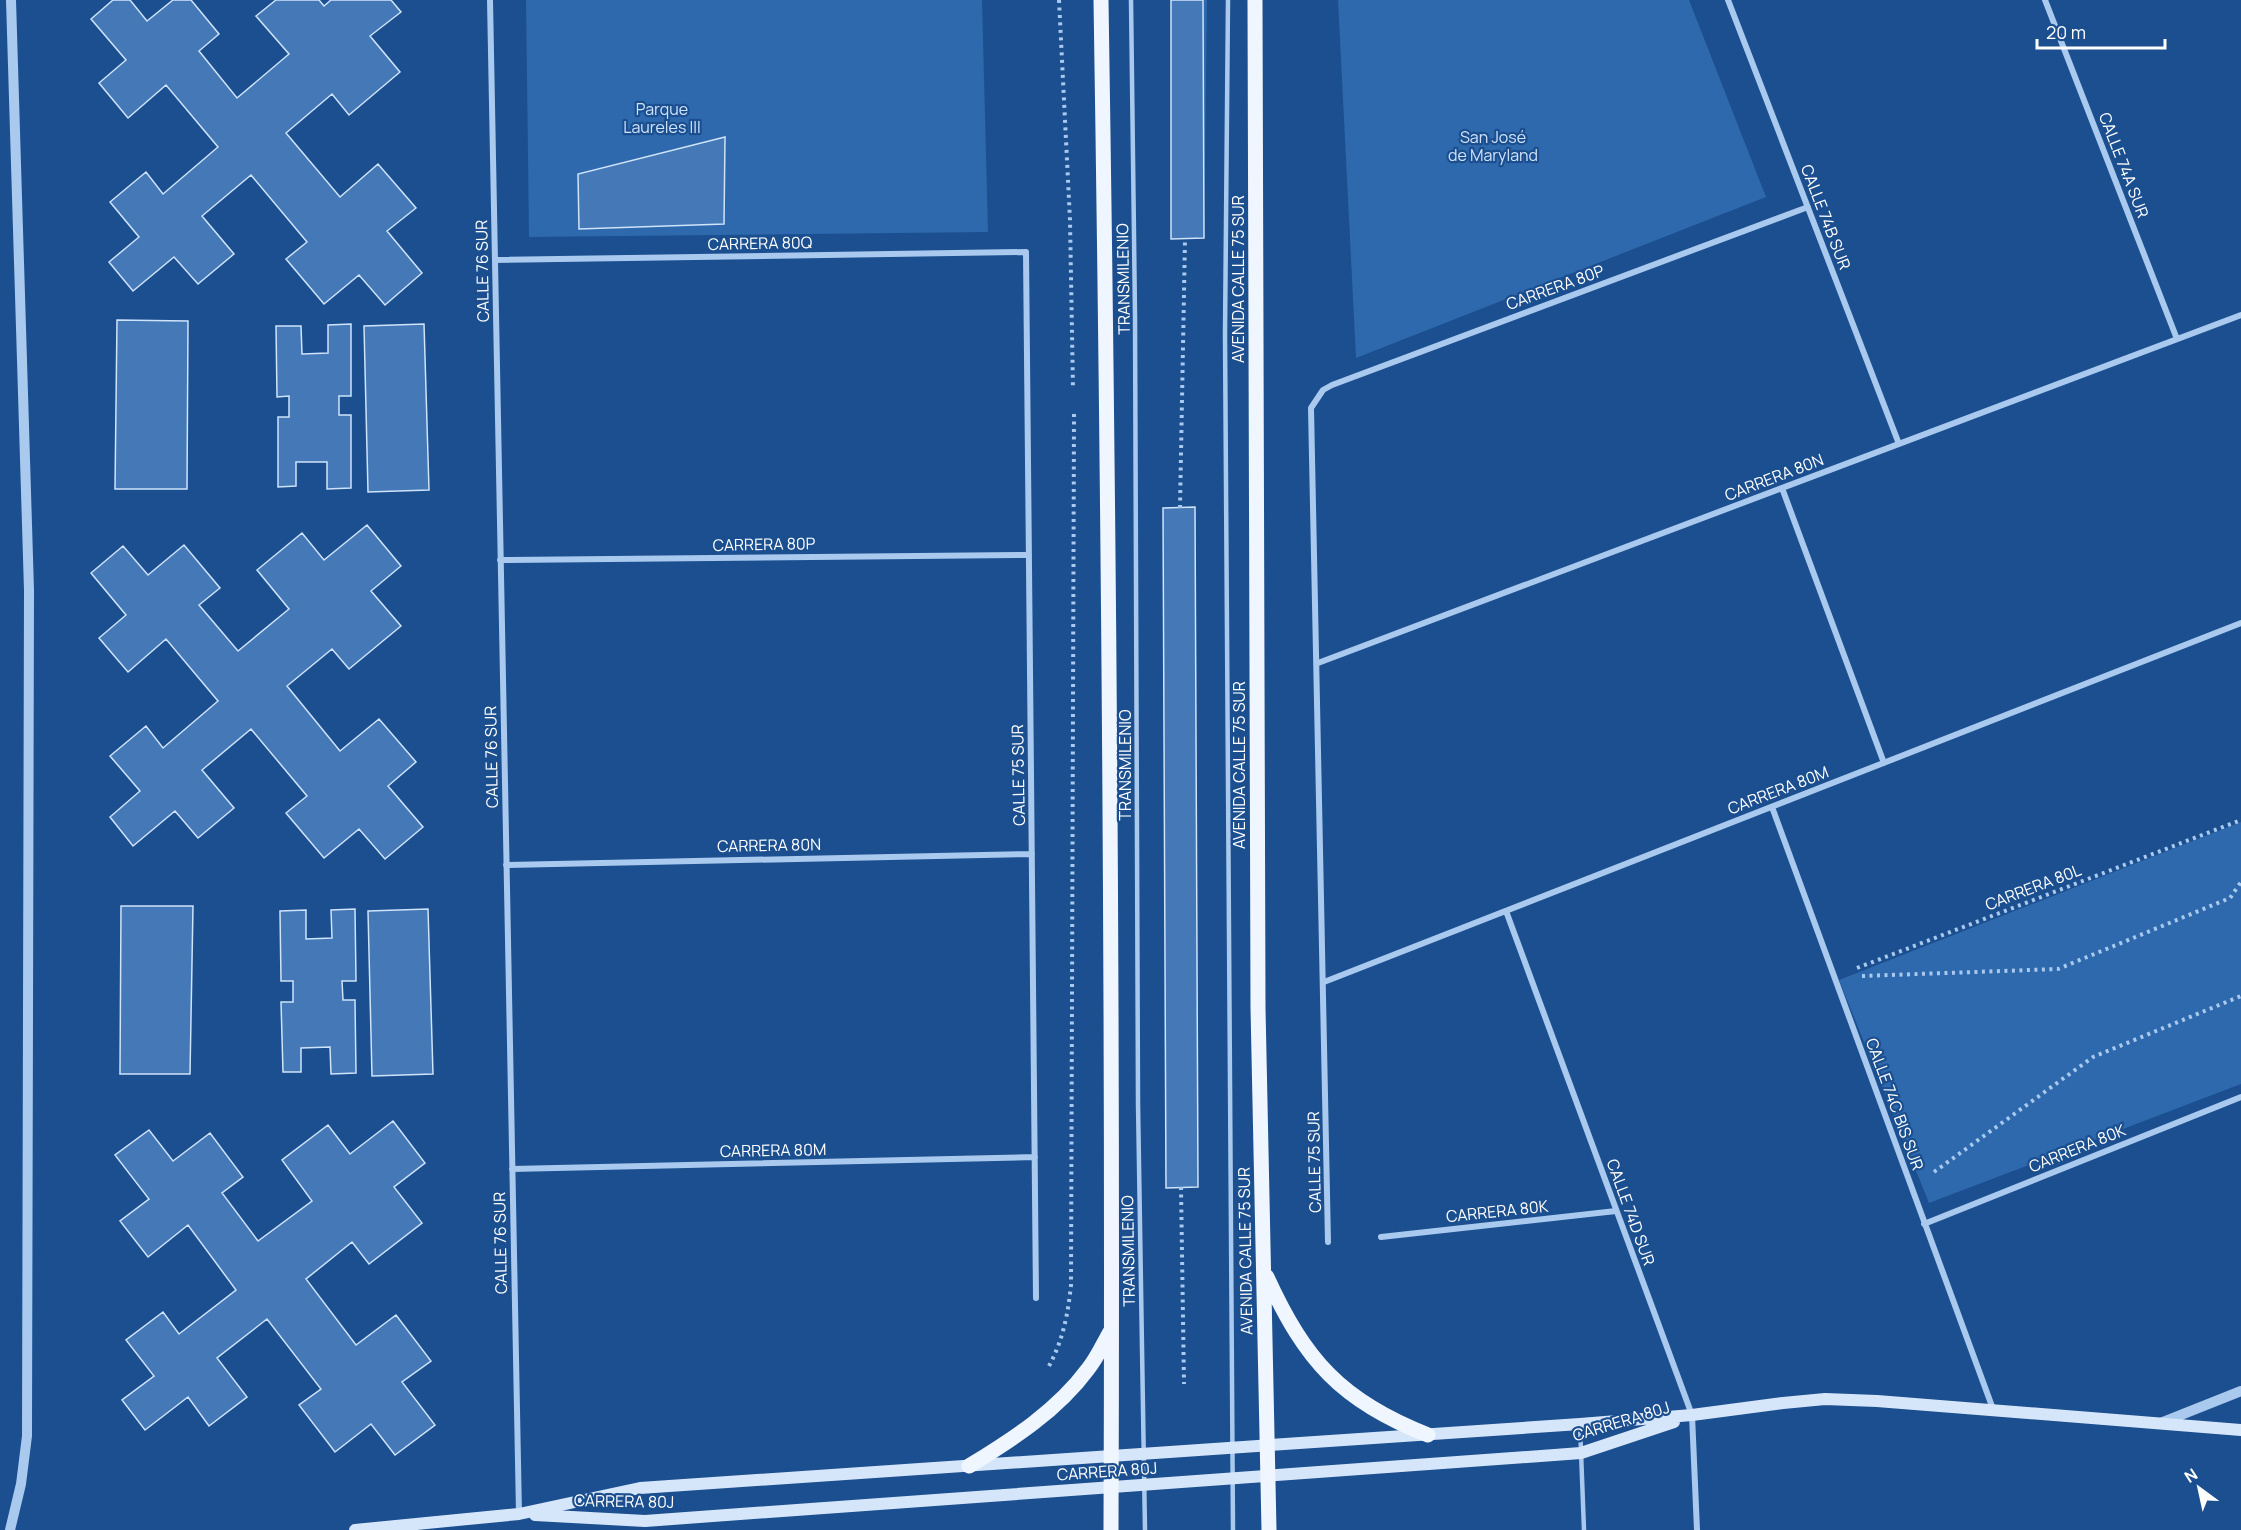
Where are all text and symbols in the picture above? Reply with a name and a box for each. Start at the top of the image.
scale bar [2037,12,2164,50]
text: 20 m [2046,20,2086,44]
park label: Parque Laureles III [623,98,701,138]
street label: CALLE 74A SUR [2094,109,2154,221]
park label: San José de Maryland [1448,126,1538,166]
street label: CALLE 74B SUR [1796,161,1856,273]
street label: AVENIDA CALLE 75 SUR [1227,195,1249,363]
street label: CALLE 76 SUR [470,220,494,322]
street label: TRANSMILENIO [1111,223,1135,335]
street label: CARRERA 80Q [708,231,813,255]
street label: CARRERA 80P [1503,259,1607,315]
street label: CARRERA 80N [1722,448,1826,506]
street label: CARRERA 80P [712,532,816,556]
street label: AVENIDA CALLE 75 SUR [1228,681,1250,849]
street label: CALLE 76 SUR [479,706,503,808]
street label: TRANSMILENIO [1114,709,1136,821]
street label: CALLE 75 SUR [1006,724,1030,826]
street label: CARRERA 80M [1724,761,1832,819]
street label: CARRERA 80N [717,833,821,857]
street label: CARRERA 80L [1982,859,2084,915]
street label: CALLE 74C BIS SUR [1861,1035,1929,1173]
street label: CALLE 75 SUR [1302,1111,1326,1213]
street label: CARRERA 80K [2025,1118,2129,1177]
street label: CARRERA 80M [720,1138,826,1162]
street label: CALLE 74D SUR [1602,1156,1660,1268]
street label: AVENIDA CALLE 75 SUR [1233,1167,1257,1335]
street label: CALLE 76 SUR [488,1192,512,1294]
street label: TRANSMILENIO [1116,1195,1140,1307]
street label: CARRERA 80K [1445,1195,1550,1227]
street label: CARRERA 80J [1570,1396,1672,1446]
street label: CARRERA 80J [1056,1457,1158,1485]
north arrow [2169,1458,2229,1518]
text: N [2180,1463,2202,1488]
street label: CARRERA 80J [574,1489,674,1513]

